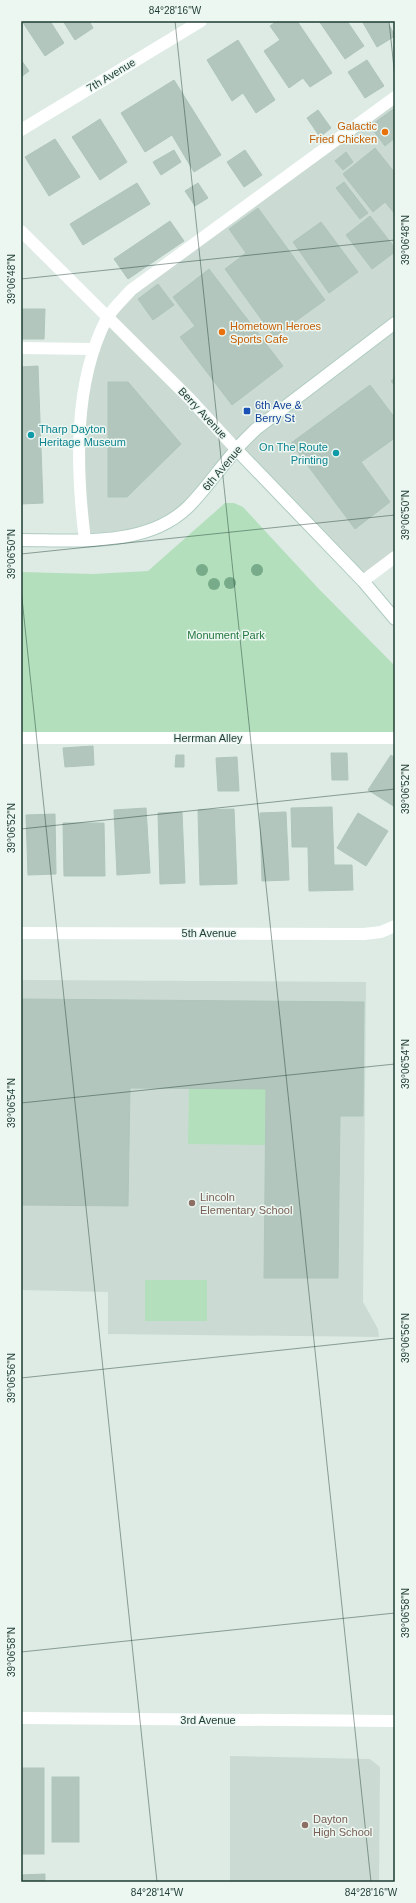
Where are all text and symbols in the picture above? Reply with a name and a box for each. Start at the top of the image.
text: 84°28'16"W [149,5,202,16]
street label: 7th Avenue [84,56,138,94]
place label: Galactic Fried Chicken [309,120,377,145]
marker: Galactic Fried Chicken [380,127,390,137]
text: 39°06'48"N [400,215,411,265]
text: 39°06'48"N [6,254,17,304]
place label: Hometown Heroes Sports Cafe [230,320,322,345]
marker: Hometown Heroes Sports Cafe [217,327,227,337]
street label: Berry Avenue [176,385,230,441]
place label: 6th Ave & Berry St [255,399,303,424]
marker: 6th Ave & Berry St [242,406,252,416]
place label: Tharp Dayton Heritage Museum [39,423,126,448]
marker: Tharp Dayton Heritage Museum [26,430,36,440]
place label: On The Route Printing [259,441,328,466]
street label: 6th Avenue [200,443,244,493]
marker: On The Route Printing [331,448,341,458]
text: 39°06'50"N [400,490,411,540]
text: 39°06'50"N [6,529,17,579]
park label: Monument Park [187,629,265,641]
street label: Herrman Alley [173,732,243,744]
text: 39°06'52"N [400,764,411,814]
text: 39°06'52"N [6,803,17,853]
street label: 5th Avenue [182,927,236,939]
text: 39°06'54"N [400,1039,411,1089]
text: 39°06'54"N [6,1078,17,1128]
place label: Lincoln Elementary School [200,1191,292,1216]
marker: Lincoln Elementary School [187,1198,197,1208]
text: 39°06'56"N [400,1313,411,1363]
text: 39°06'56"N [6,1353,17,1403]
text: 39°06'58"N [400,1588,411,1638]
text: 39°06'58"N [6,1627,17,1677]
street label: 3rd Avenue [180,1714,236,1726]
place label: Dayton High School [313,1813,372,1838]
marker: Dayton High School [300,1820,310,1830]
text: 84°28'14"W [131,1887,184,1898]
text: 84°28'16"W [345,1887,398,1898]

